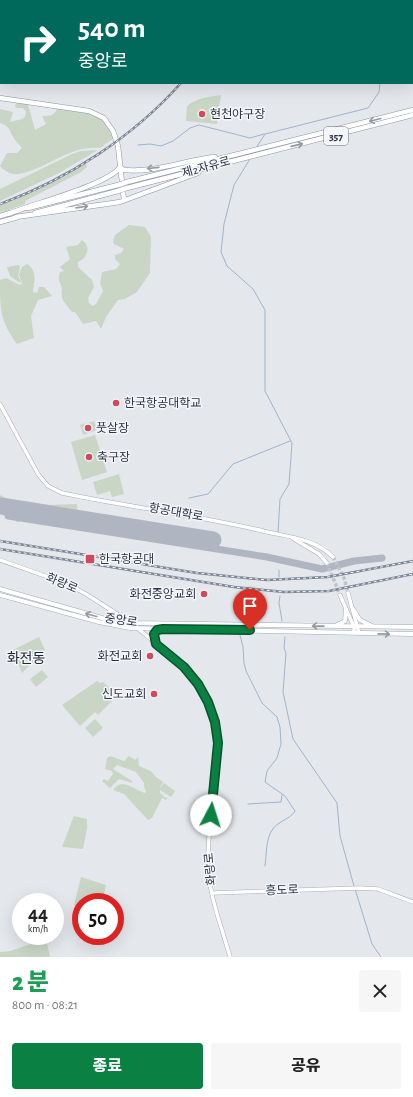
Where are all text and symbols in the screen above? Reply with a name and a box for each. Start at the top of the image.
text: 540 m [78,15,146,43]
icon: right [12,16,64,68]
text: 중앙로 [78,53,128,71]
place label: 현천야구장 [210,107,265,120]
marker: 현천야구장 [197,109,207,119]
one-way arrow [369,116,382,124]
road number: 357 [324,127,348,145]
one-way arrow [290,141,303,149]
street label: 제2자유로 [180,155,232,179]
one-way arrow [147,164,160,171]
one-way arrow [75,203,88,211]
place label: 한국항공대학교 [124,396,201,409]
marker: 한국항공대학교 [111,398,121,408]
place label: 풋살장 [96,422,129,434]
marker: 풋살장 [83,423,93,433]
place label: 축구장 [97,451,130,463]
marker: 축구장 [84,452,94,462]
street label: 항공대학로 [148,500,204,523]
marker: 한국항공대 [84,553,96,565]
place label: 한국항공대 [99,553,154,565]
street label: 화랑로 [44,571,80,595]
place label: 화전중앙교회 [130,588,196,600]
marker: 화전중앙교회 [199,589,209,599]
pin [233,589,267,630]
icon: arrive [239,595,261,617]
one-way arrow [85,611,98,618]
street label: 중앙로 [104,612,138,628]
one-way arrow [312,622,325,630]
one-way arrow [377,630,390,637]
place label: 화전교회 [98,650,142,662]
district label: 화전동 [7,651,45,666]
marker: 화전교회 [145,651,155,661]
place label: 신도교회 [102,688,146,700]
marker: 신도교회 [149,689,159,699]
position arrow [190,794,232,836]
street label: 화랑로 [203,852,217,886]
street label: 흥도로 [265,883,299,897]
speed limit sign: 50 [72,893,124,945]
text: 44 [28,904,48,924]
text: km/h [28,924,48,934]
button: close [359,970,401,1012]
text: 2 분 [12,971,49,995]
text: 800 m · 08:21 [12,999,78,1012]
button: 종료 [12,1043,203,1089]
button: 공유 [211,1043,401,1089]

